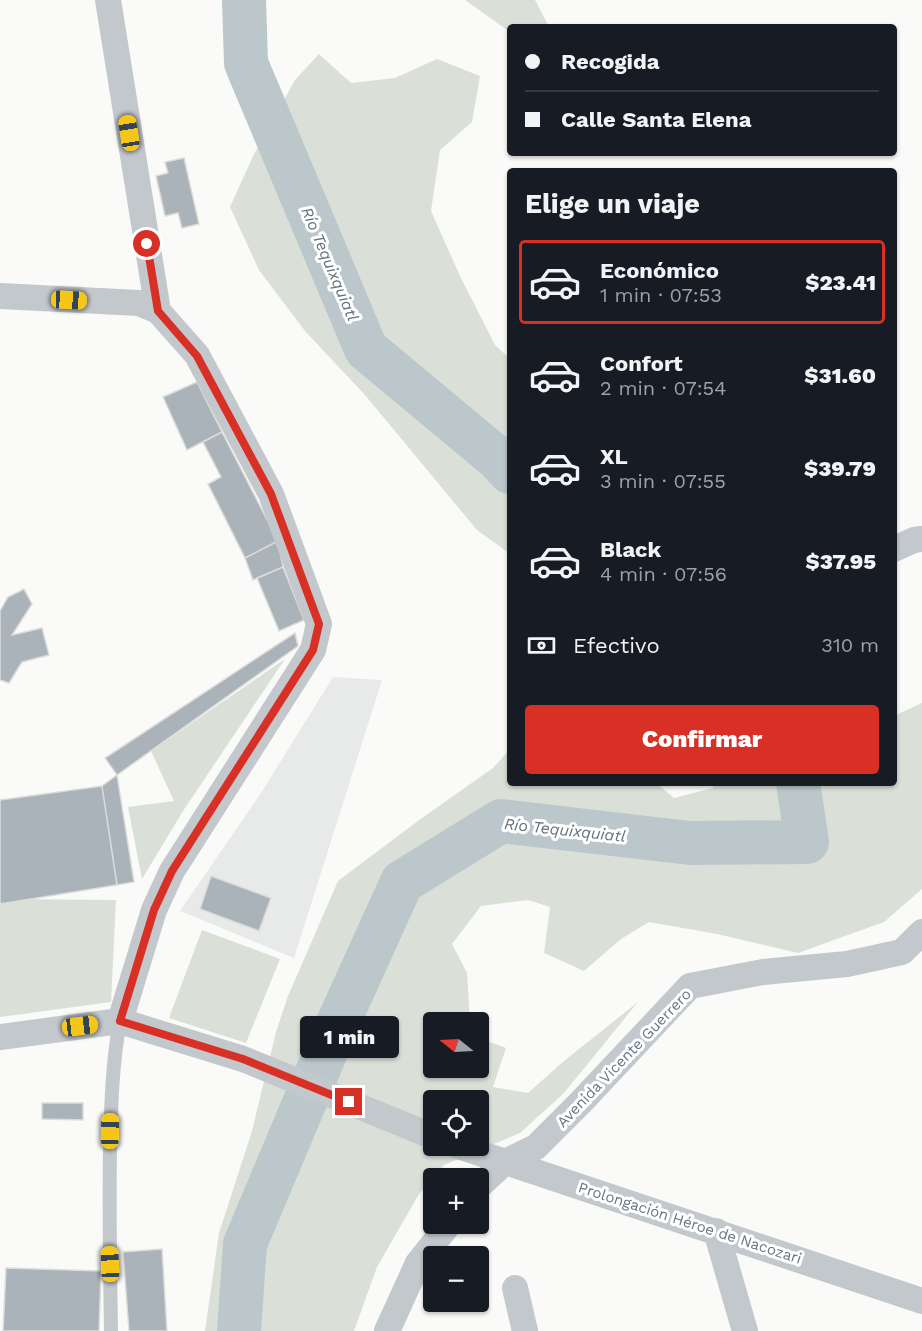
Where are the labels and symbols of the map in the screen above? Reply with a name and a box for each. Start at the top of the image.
car [117,114,141,152]
water label: Río Tequixquiatl [297,204,363,324]
route start [133,230,160,257]
car [51,290,87,310]
water label: Río Tequixquiatl [503,814,627,846]
street label: Avenida Vicente Guerrero [553,985,695,1131]
north arrow [423,1012,489,1078]
car [61,1015,99,1037]
callout: 1 min [300,1015,398,1057]
route end [335,1088,362,1115]
car [101,1113,119,1149]
street label: Prolongación Héroe de Nacozari [576,1178,804,1268]
car [100,1246,120,1282]

